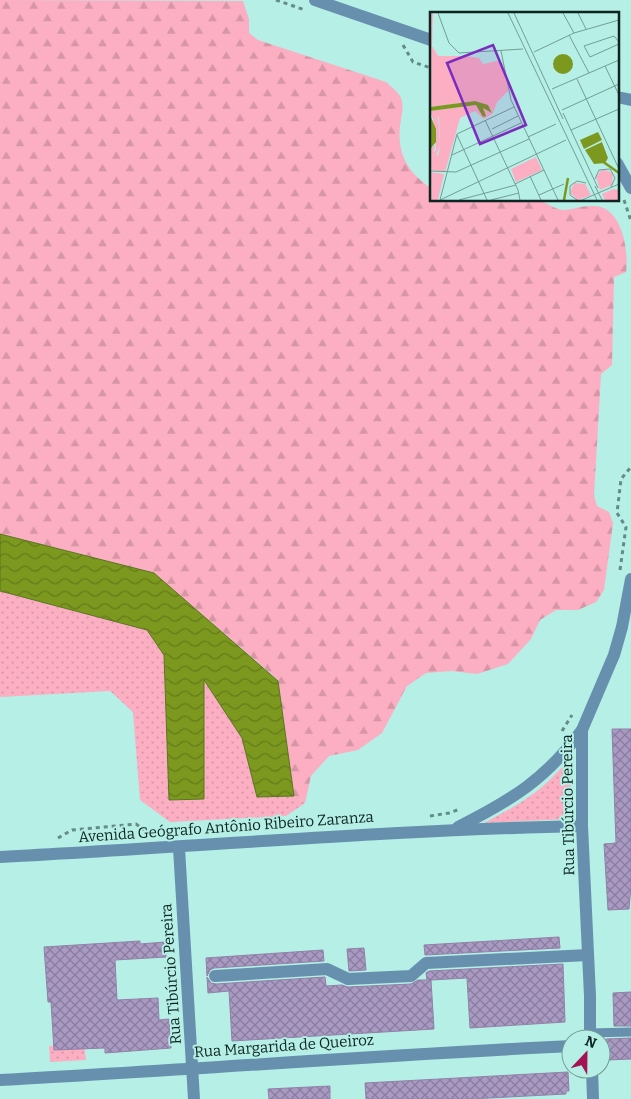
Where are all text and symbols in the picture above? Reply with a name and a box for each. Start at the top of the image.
inset map [430,12,618,201]
street label: Rua Tibúrcio Pereira [558,734,578,876]
street label: Avenida Geógrafo Antônio Ribeiro Zaranza [78,808,374,846]
street label: Rua Tibúrcio Pereira [157,903,185,1045]
north arrow [561,1029,611,1079]
street label: Rua Margarida de Queiroz [193,1031,375,1061]
text: N [582,1033,599,1052]

